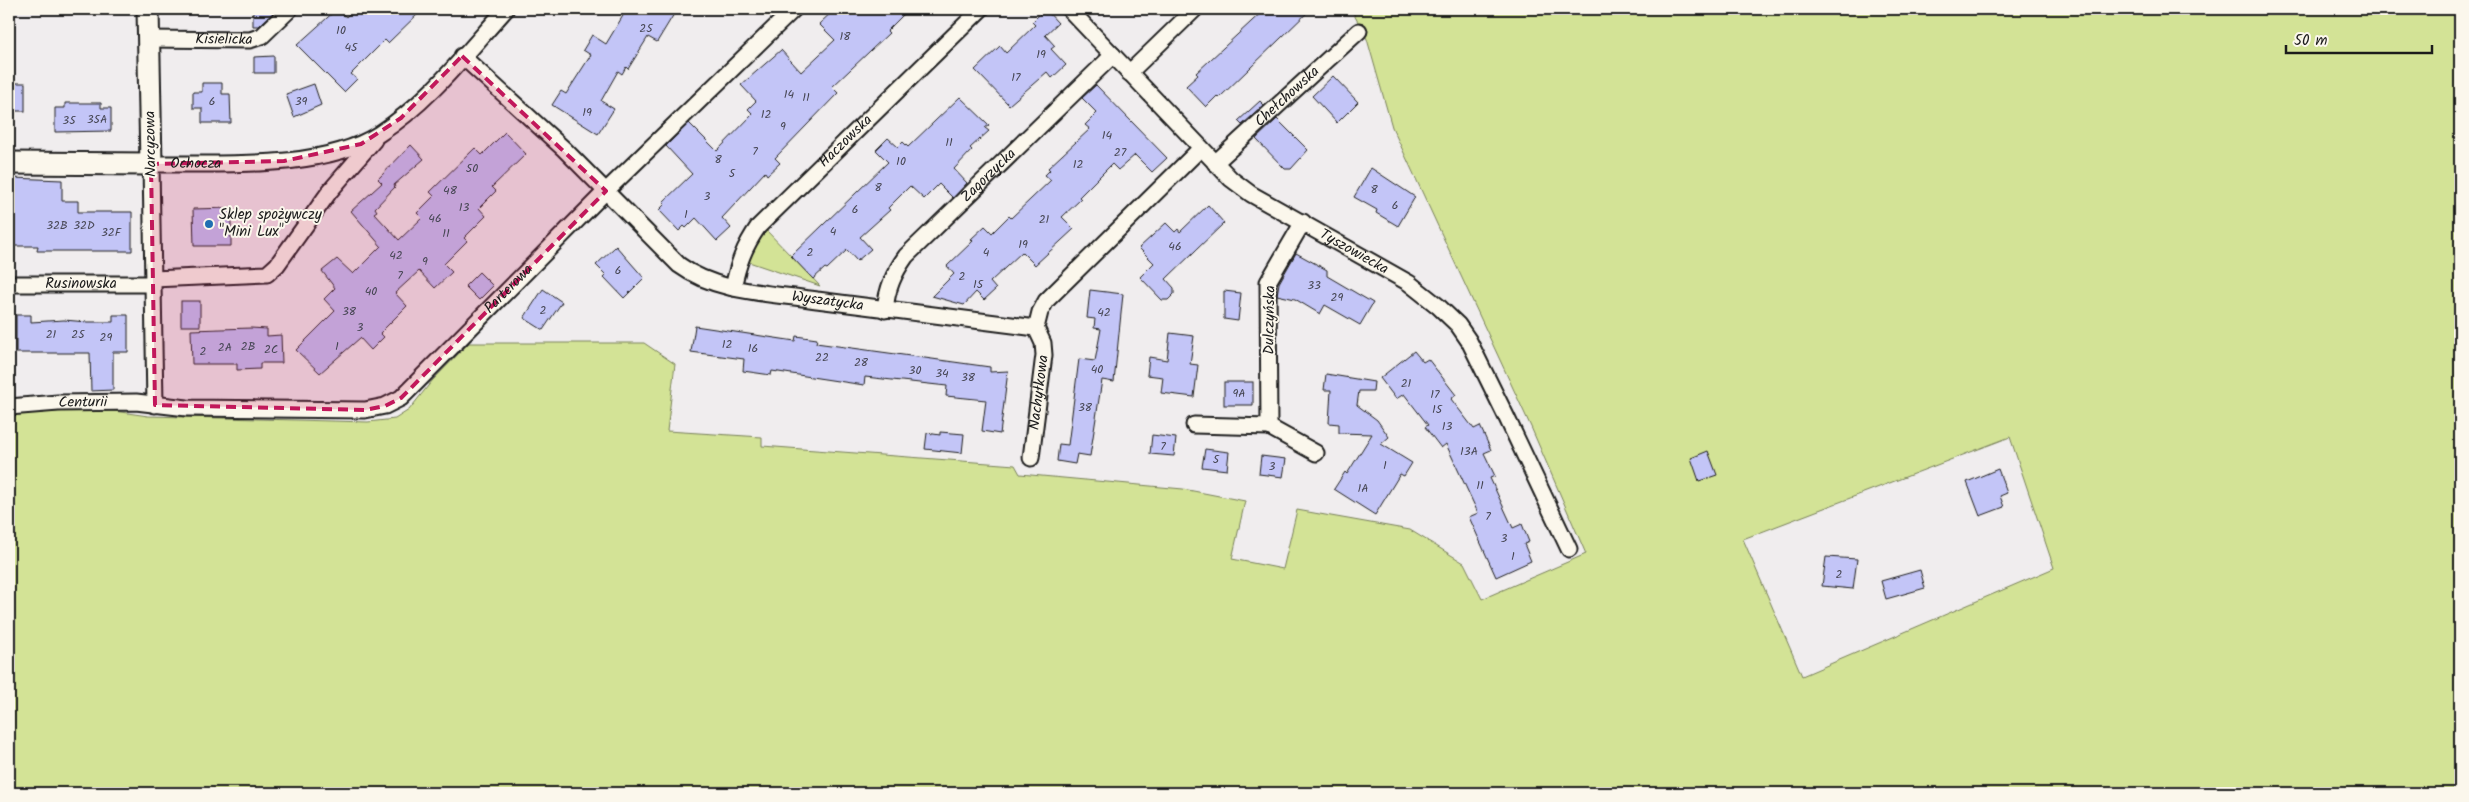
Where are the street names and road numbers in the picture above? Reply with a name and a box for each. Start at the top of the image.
street label: Kisielicka [195,27,253,52]
street label: Chełchowska [1249,60,1325,133]
street label: Haczowska [813,109,878,174]
street label: Narcyzowa [138,111,164,177]
street label: Zagorzycka [955,143,1022,209]
street label: Ochocza [170,152,221,176]
street label: Tyszowiecka [1315,223,1393,281]
street label: Parterowa [479,259,539,320]
street label: Rusinowska [45,272,117,296]
street label: Wyszatycka [790,285,865,318]
street label: Dulczyńska [1257,285,1283,355]
street label: Nachyłkowa [1023,354,1056,431]
street label: Centurii [58,390,109,415]

